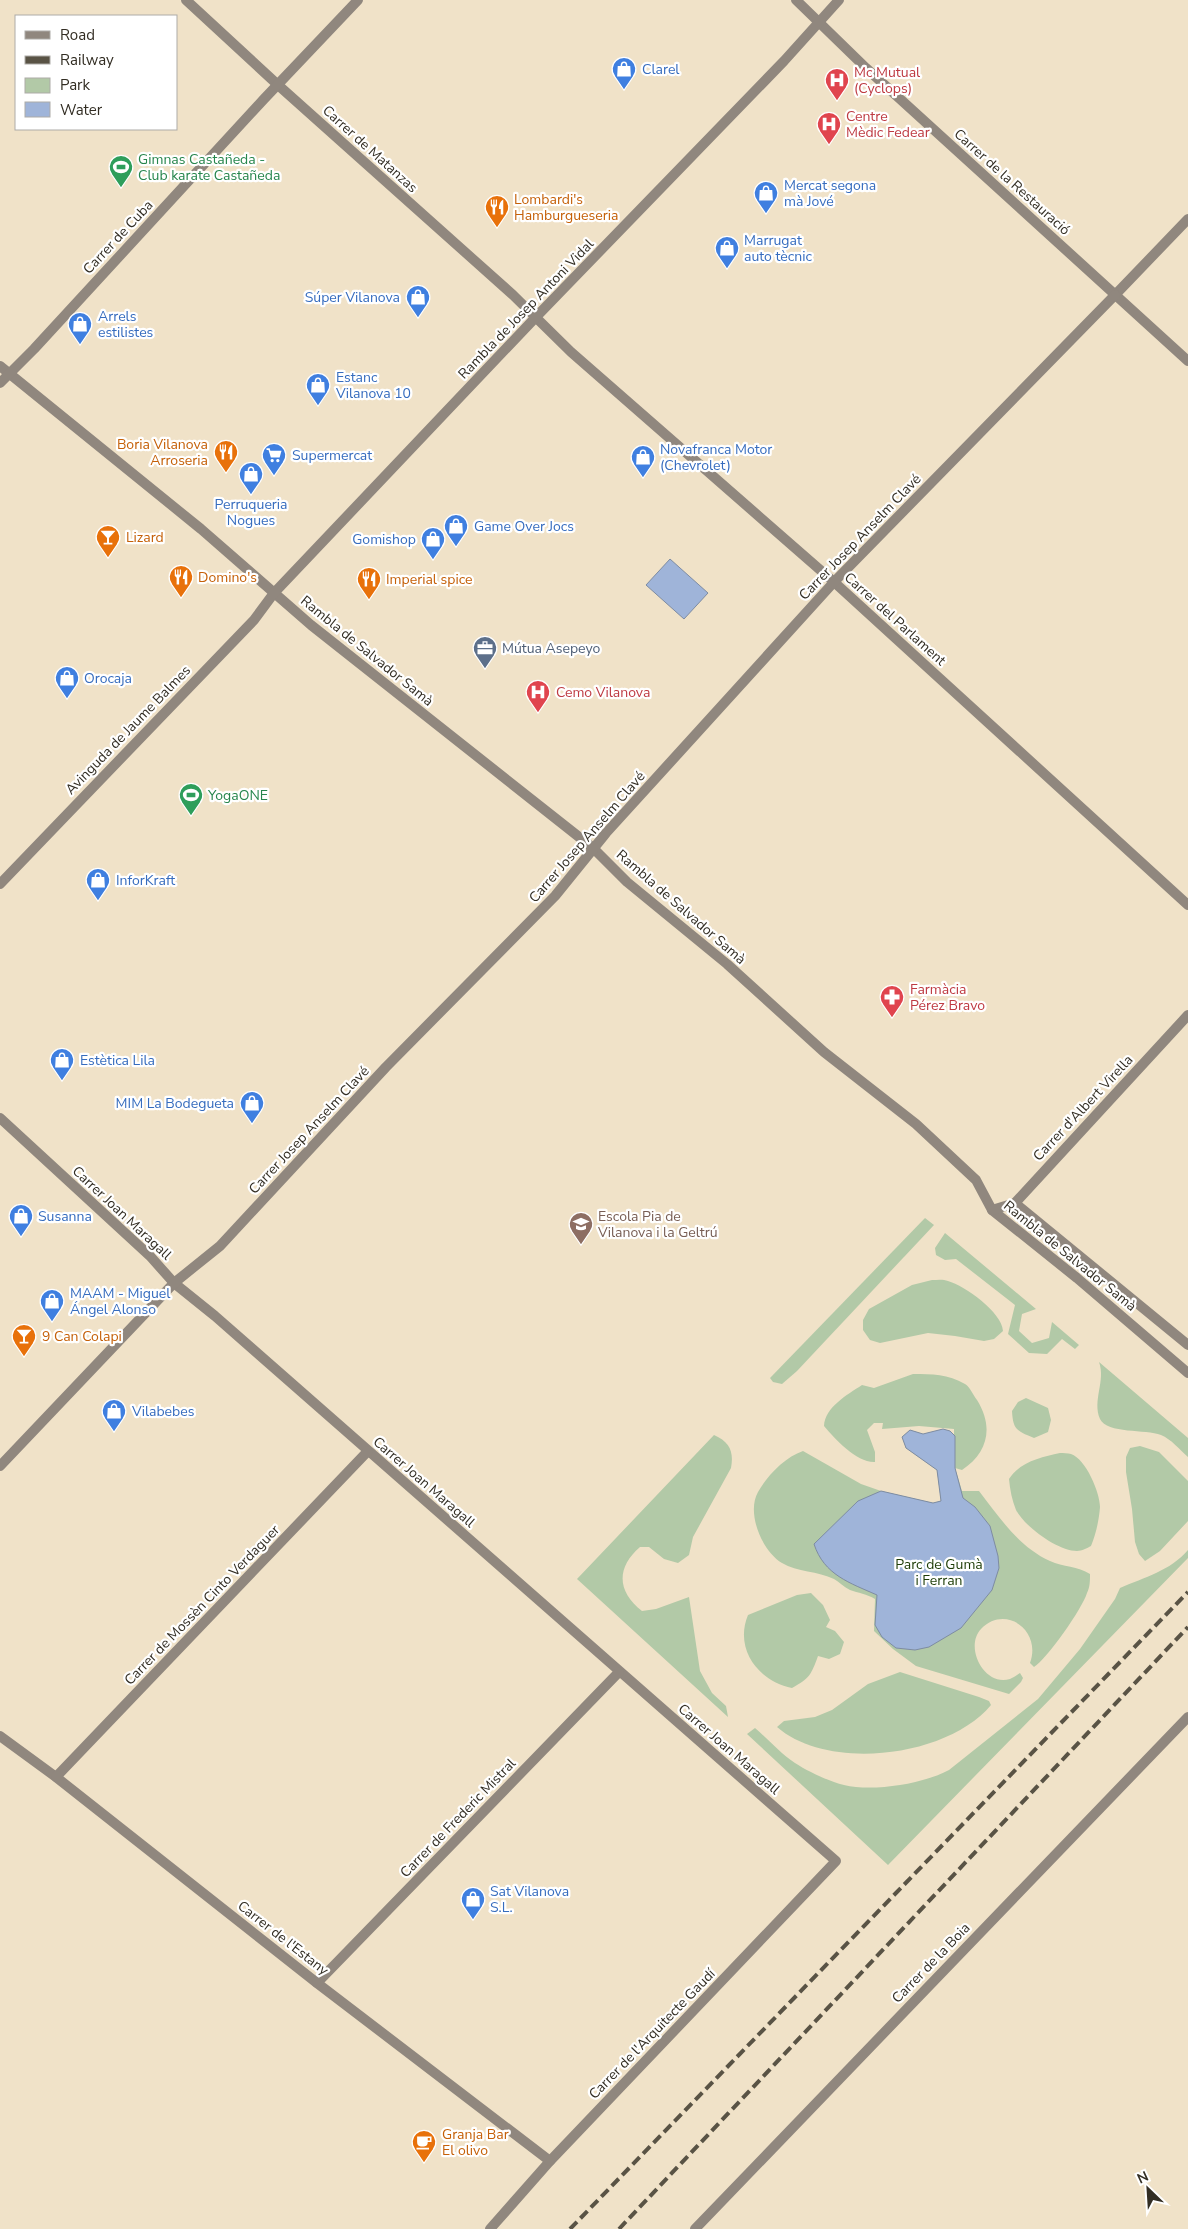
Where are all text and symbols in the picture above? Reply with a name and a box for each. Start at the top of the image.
legend [15,15,178,130]
text: Road [60,25,95,45]
text: Railway [60,50,114,70]
shop icon: Clarel [611,56,637,90]
place label: Clarel [642,60,680,79]
place label: Mc Mutual (Cyclops) [854,63,921,98]
hospital icon: Mc Mutual (Cyclops) [824,67,850,101]
text: Park [60,75,90,95]
text: Water [60,100,103,120]
street label: Carrer de Matanzas [318,101,422,197]
place label: Centre Mèdic Fedear [846,107,930,142]
hospital icon: Centre Mèdic Fedear [816,111,842,145]
street label: Carrer de la Restauració [950,125,1074,240]
place label: Gimnas Castañeda - Club karate Castañeda [138,150,280,185]
sports icon: Gimnas Castañeda - Club karate Castañeda [108,154,134,188]
place label: Mercat segona mà Jové [784,176,876,211]
shop icon: Mercat segona mà Jové [753,180,779,214]
place label: Lombardi's Hamburgueseria [514,190,618,225]
restaurant icon: Lombardi's Hamburgueseria [484,194,510,228]
street label: Carrer de Cuba [79,196,157,278]
place label: Marrugat auto tècnic [744,231,812,266]
street label: Rambla de Josep Antoni Vidal [454,234,599,383]
shop icon: Marrugat auto tècnic [714,235,740,269]
shop icon: Súper Vilanova [405,284,431,318]
place label: Súper Vilanova [305,288,400,307]
place label: Arrels estilistes [98,307,154,342]
shop icon: Arrels estilistes [67,311,93,345]
place label: Estanc Vilanova 10 [335,368,411,403]
shop icon: Estanc Vilanova 10 [305,372,331,406]
place label: Boria Vilanova Arroseria [117,435,208,470]
restaurant icon: Boria Vilanova Arroseria [213,439,239,473]
place label: Novafranca Motor (Chevrolet) [660,440,772,475]
supermarket icon: Supermercat [261,442,287,476]
shop icon: Novafranca Motor (Chevrolet) [630,444,656,478]
place label: Supermercat [292,446,372,465]
shop icon: Perruqueria Nogues [238,461,264,495]
street label: Carrer Josep Anselm Clavé [795,470,925,604]
place label: Perruqueria Nogues [214,495,288,530]
shop icon: Game Over Jocs [443,513,469,547]
place label: Game Over Jocs [474,517,574,536]
bar icon: Lizard [95,524,121,558]
shop icon: Gomishop [420,526,446,560]
place label: Lizard [126,528,164,547]
place label: Gomishop [352,530,416,549]
restaurant icon: Domino's [168,564,194,598]
restaurant icon: Imperial spice [356,566,382,600]
place label: Domino's [198,568,257,587]
street label: Carrer del Parlament [840,568,950,670]
place label: Imperial spice [386,570,473,589]
street label: Rambla de Salvador Samà [297,591,437,711]
office icon: Mútua Asepeyo [472,635,498,669]
place label: Mútua Asepeyo [502,639,601,658]
street label: Avinguda de Jaume Balmes [61,661,195,799]
shop icon: Orocaja [54,665,80,699]
place label: Orocaja [84,669,132,688]
hospital icon: Cemo Vilanova [525,679,551,713]
place label: Cemo Vilanova [556,683,650,702]
street label: Carrer Josep Anselm Clavé [525,767,649,907]
sports icon: YogaONE [178,782,204,816]
place label: YogaONE [207,786,268,805]
street label: Rambla de Salvador Samà [612,845,750,969]
shop icon: InforKraft [85,867,111,901]
place label: InforKraft [116,871,175,890]
place label: Farmàcia Pérez Bravo [910,980,985,1015]
pharmacy icon: Farmàcia Pérez Bravo [879,984,905,1018]
shop icon: Estètica Lila [49,1047,75,1081]
place label: Estètica Lila [80,1051,155,1070]
street label: Carrer d'Albert Virella [1029,1051,1137,1165]
street label: Carrer Josep Anselm Clavé [245,1062,373,1198]
shop icon: MIM La Bodegueta [239,1090,265,1124]
place label: MIM La Bodegueta [116,1094,234,1113]
street label: Carrer Joan Maragall [68,1162,176,1265]
street label: Rambla de Salvador Samà [1000,1196,1140,1316]
shop icon: Susanna [8,1203,34,1237]
place label: Susanna [38,1207,92,1226]
place label: Escola Pia de Vilanova i la Geltrú [597,1207,718,1242]
school or university icon: Escola Pia de Vilanova i la Geltrú [568,1211,594,1245]
place label: MAAM - Miguel Ángel Alonso [70,1284,171,1319]
shop icon: MAAM - Miguel Ángel Alonso [39,1288,65,1322]
bar icon: 9 Can Colapi [11,1323,37,1357]
place label: 9 Can Colapi [42,1327,122,1346]
shop icon: Vilabebes [101,1398,127,1432]
place label: Vilabebes [131,1402,195,1421]
street label: Carrer Joan Maragall [369,1432,480,1532]
street label: Carrer de Mossèn Cinto Verdaguer [120,1521,284,1689]
park label: Parc de Gumà i Ferran [895,1555,983,1590]
street label: Carrer Joan Maragall [674,1699,785,1799]
street label: Carrer de Frederic Mistral [396,1754,521,1882]
place label: Sat Vilanova S.L. [490,1882,569,1917]
shop icon: Sat Vilanova S.L. [460,1886,486,1920]
street label: Carrer de l'Estany [234,1896,333,1980]
street label: Carrer de la Boia [888,1919,974,2007]
street label: Carrer de l'Arquitecte Gaudí [585,1964,720,2103]
place label: Granja Bar El olivo [442,2125,509,2160]
cafe icon: Granja Bar El olivo [411,2129,437,2163]
north arrow [1123,2164,1173,2214]
text: N [1134,2167,1151,2188]

